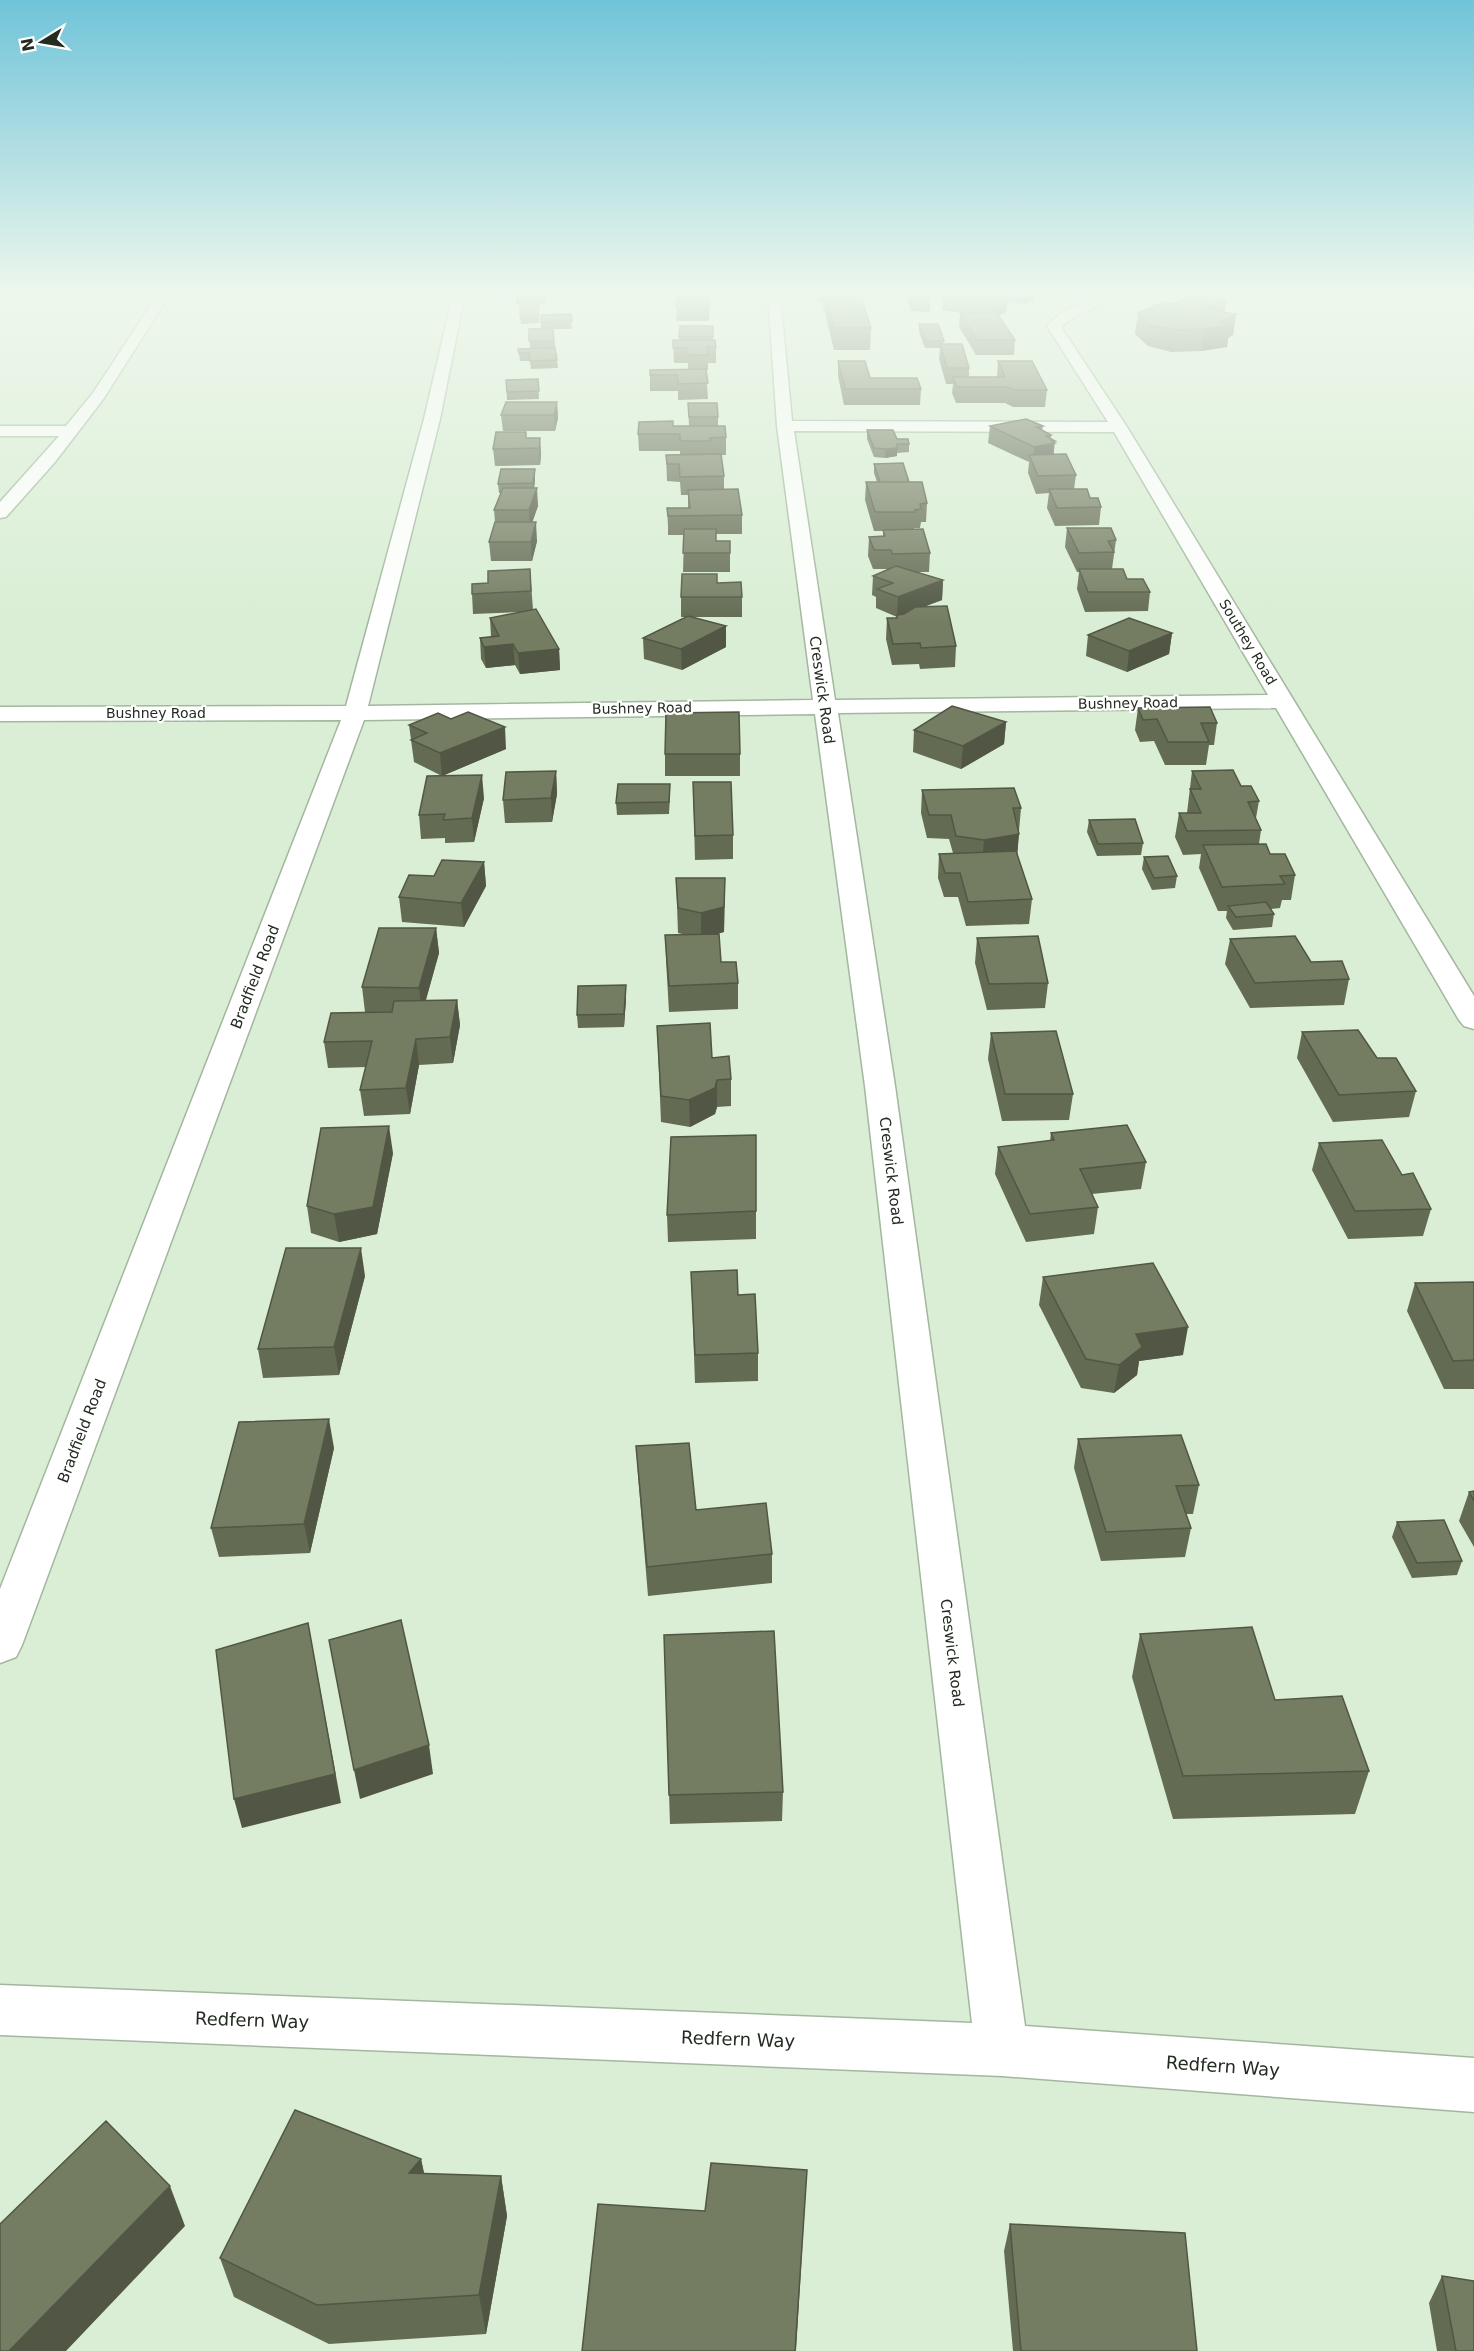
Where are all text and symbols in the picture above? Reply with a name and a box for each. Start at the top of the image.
north arrow [12,12,72,72]
text: N [17,36,38,53]
street label: Southey Road [1216,596,1280,688]
street label: Creswick Road [805,635,839,745]
street label: Bushney Road [1078,694,1178,712]
street label: Bushney Road [592,699,692,717]
street label: Bushney Road [106,705,206,721]
street label: Bradfield Road [227,922,283,1032]
street label: Creswick Road [875,1116,907,1226]
street label: Bradfield Road [54,1376,110,1486]
street label: Creswick Road [936,1598,968,1708]
street label: Redfern Way [195,2008,310,2032]
street label: Redfern Way [681,2027,796,2051]
street label: Redfern Way [1165,2052,1281,2080]

